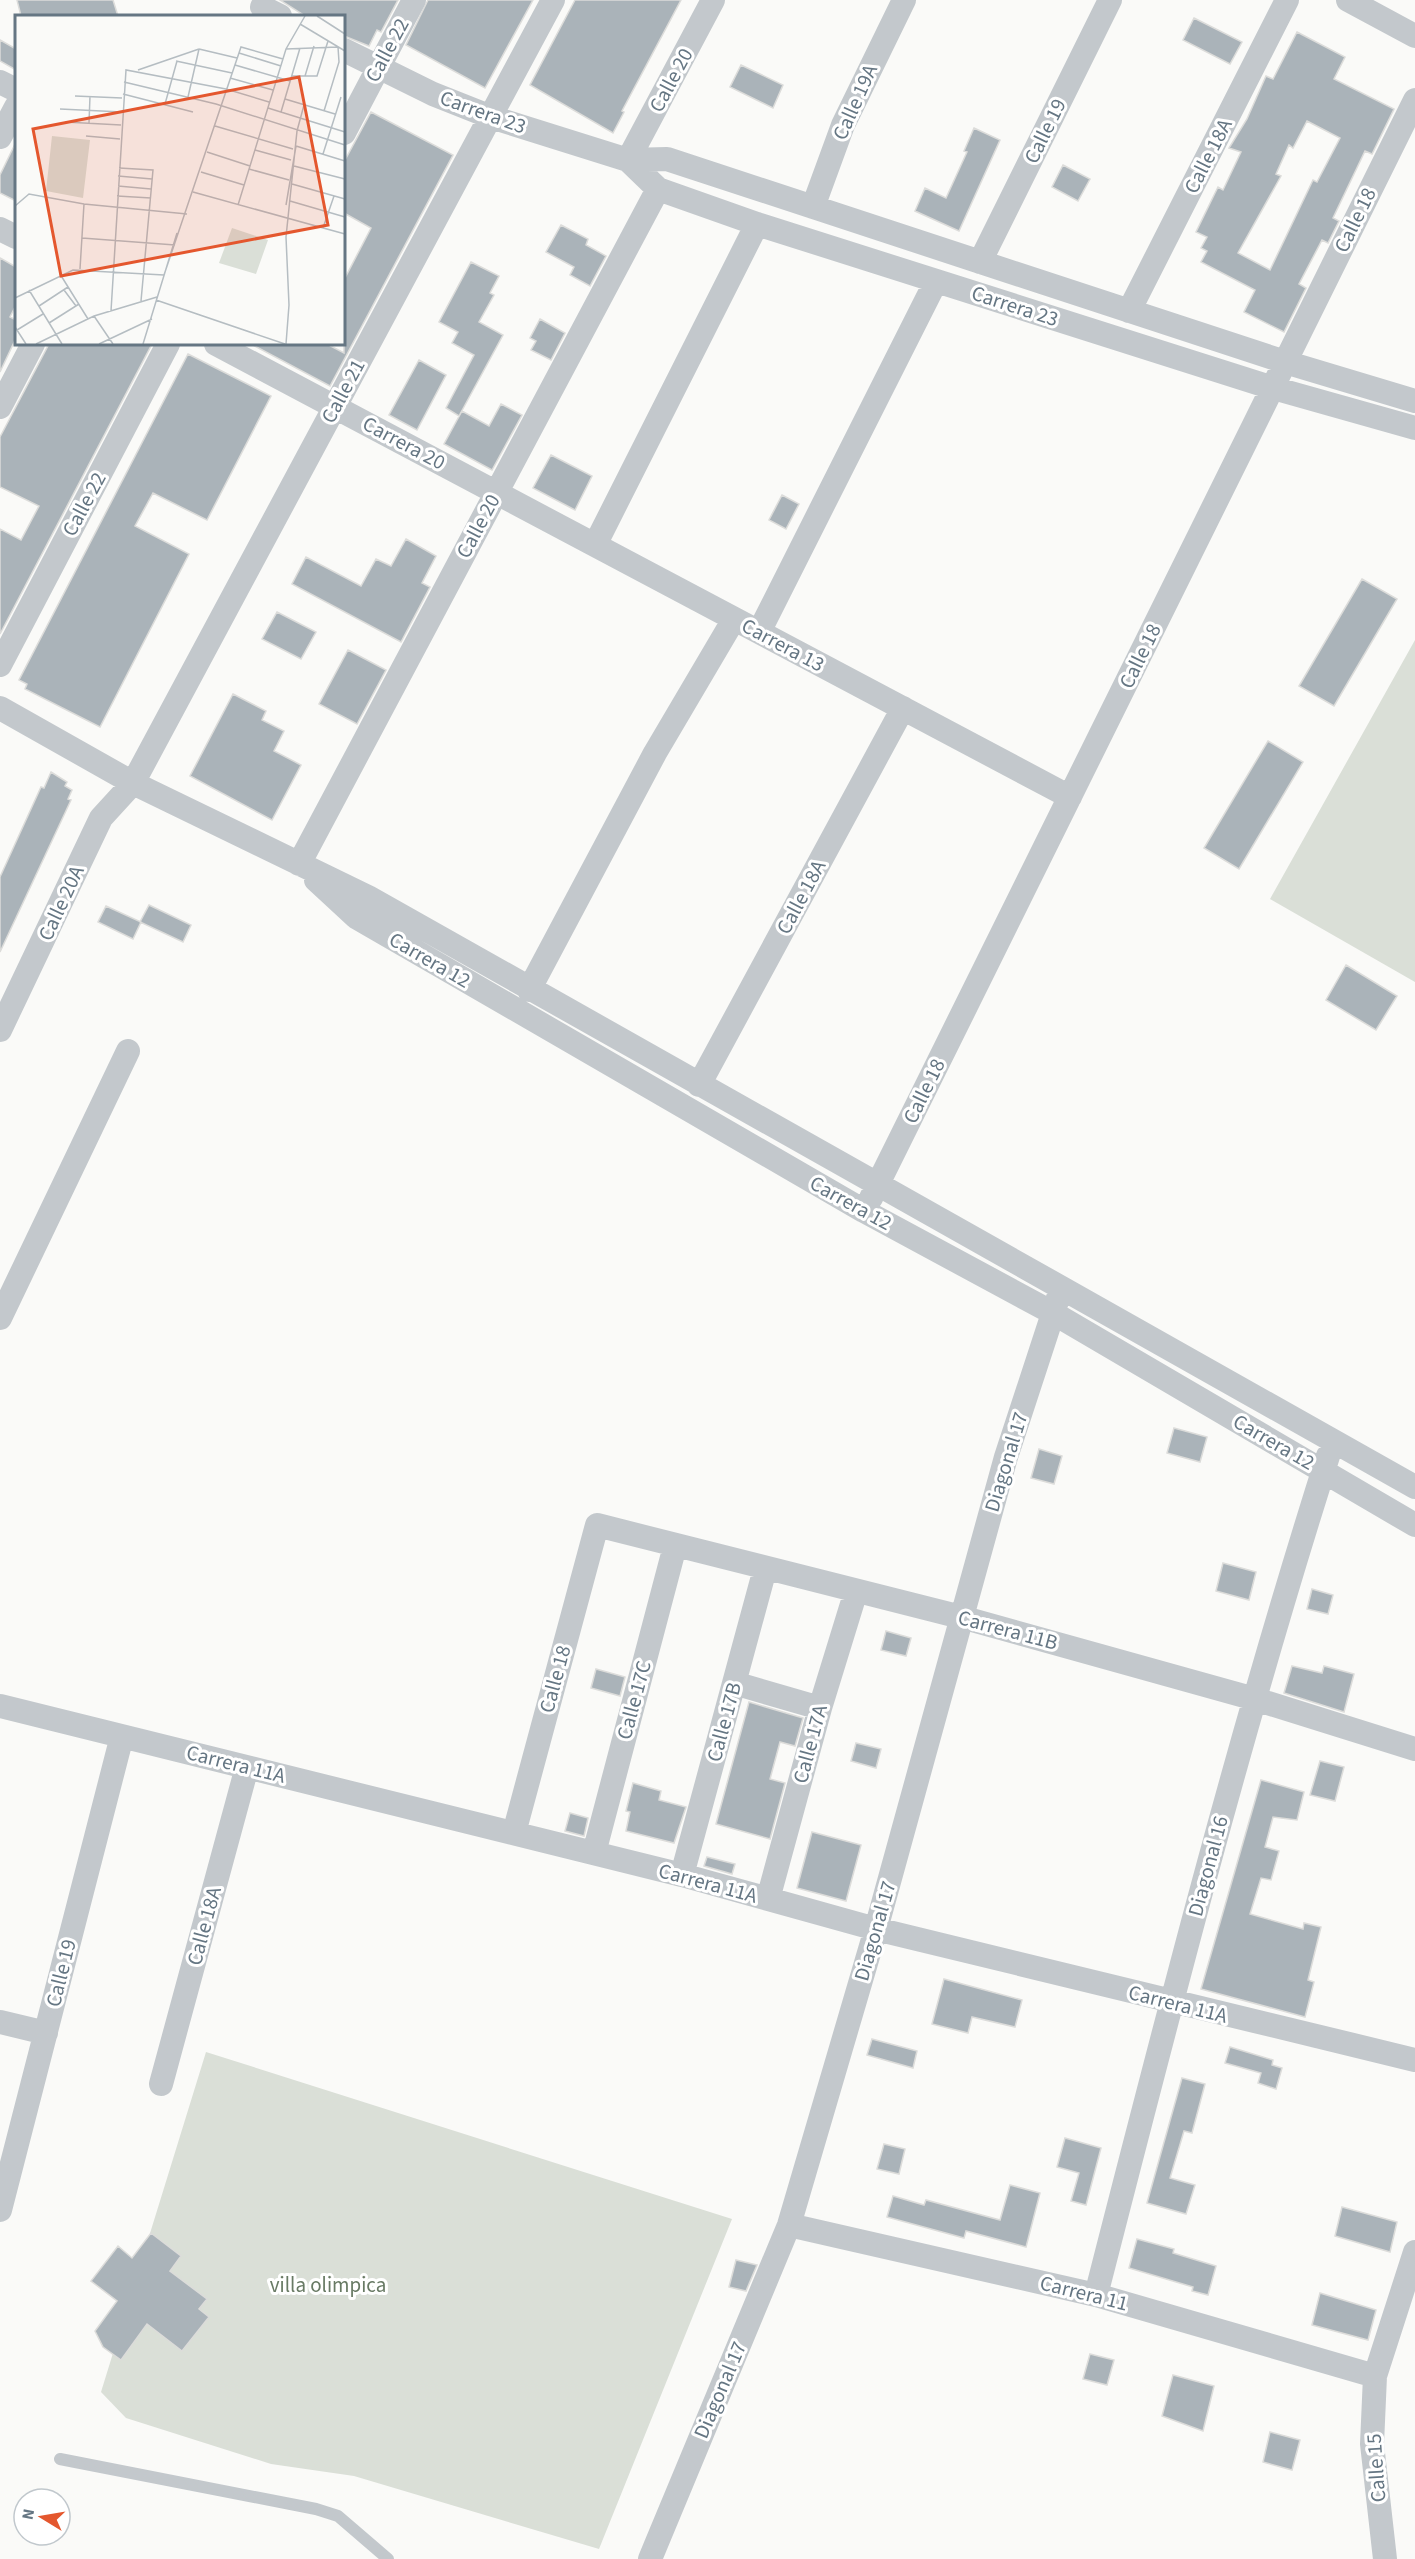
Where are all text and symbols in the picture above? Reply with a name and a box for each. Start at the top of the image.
street label: Calle 22 [358,13,416,87]
inset map [15,15,345,345]
street label: Calle 20 [642,43,700,117]
street label: Calle 19A [825,59,885,145]
street label: Carrera 23 [436,83,530,141]
street label: Calle 19 [1016,94,1074,168]
street label: Calle 18A [1176,113,1240,199]
street label: Calle 18 [1326,183,1384,257]
street label: Carrera 23 [968,278,1062,334]
street label: Calle 21 [314,354,372,428]
street label: Carrera 20 [357,409,451,477]
street label: Calle 22 [55,467,113,541]
street label: Calle 20 [449,489,507,563]
street label: Carrera 13 [736,611,830,679]
street label: Calle 18 [1111,619,1169,693]
street label: Calle 18A [769,854,833,939]
street label: Calle 20A [30,860,92,946]
street label: Carrera 12 [384,925,476,995]
street label: Calle 18 [895,1054,953,1128]
street label: Carrera 12 [804,1168,898,1238]
street label: Carrera 12 [1228,1407,1320,1477]
street label: Diagonal 17 [977,1408,1035,1516]
street label: Carrera 11B [955,1602,1061,1658]
street label: Calle 18 [532,1642,578,1716]
street label: Calle 17C [609,1657,659,1743]
street label: Calle 17B [699,1679,749,1765]
street label: Calle 17A [785,1701,835,1787]
street label: Carrera 11A [183,1737,289,1791]
street label: Diagonal 16 [1180,1812,1236,1920]
street label: Carrera 11A [655,1855,761,1911]
street label: Diagonal 17 [846,1877,904,1985]
street label: Calle 18A [179,1883,229,1969]
street label: Calle 19 [38,1936,84,2010]
street label: Carrera 11A [1125,1977,1231,2031]
street label: Carrera 11 [1037,2268,1131,2318]
park label: villa olimpica [270,2270,386,2300]
street label: Diagonal 17 [686,2337,754,2443]
street label: Calle 15 [1359,2433,1393,2503]
north arrow [12,2487,72,2547]
text: N [16,2507,40,2522]

